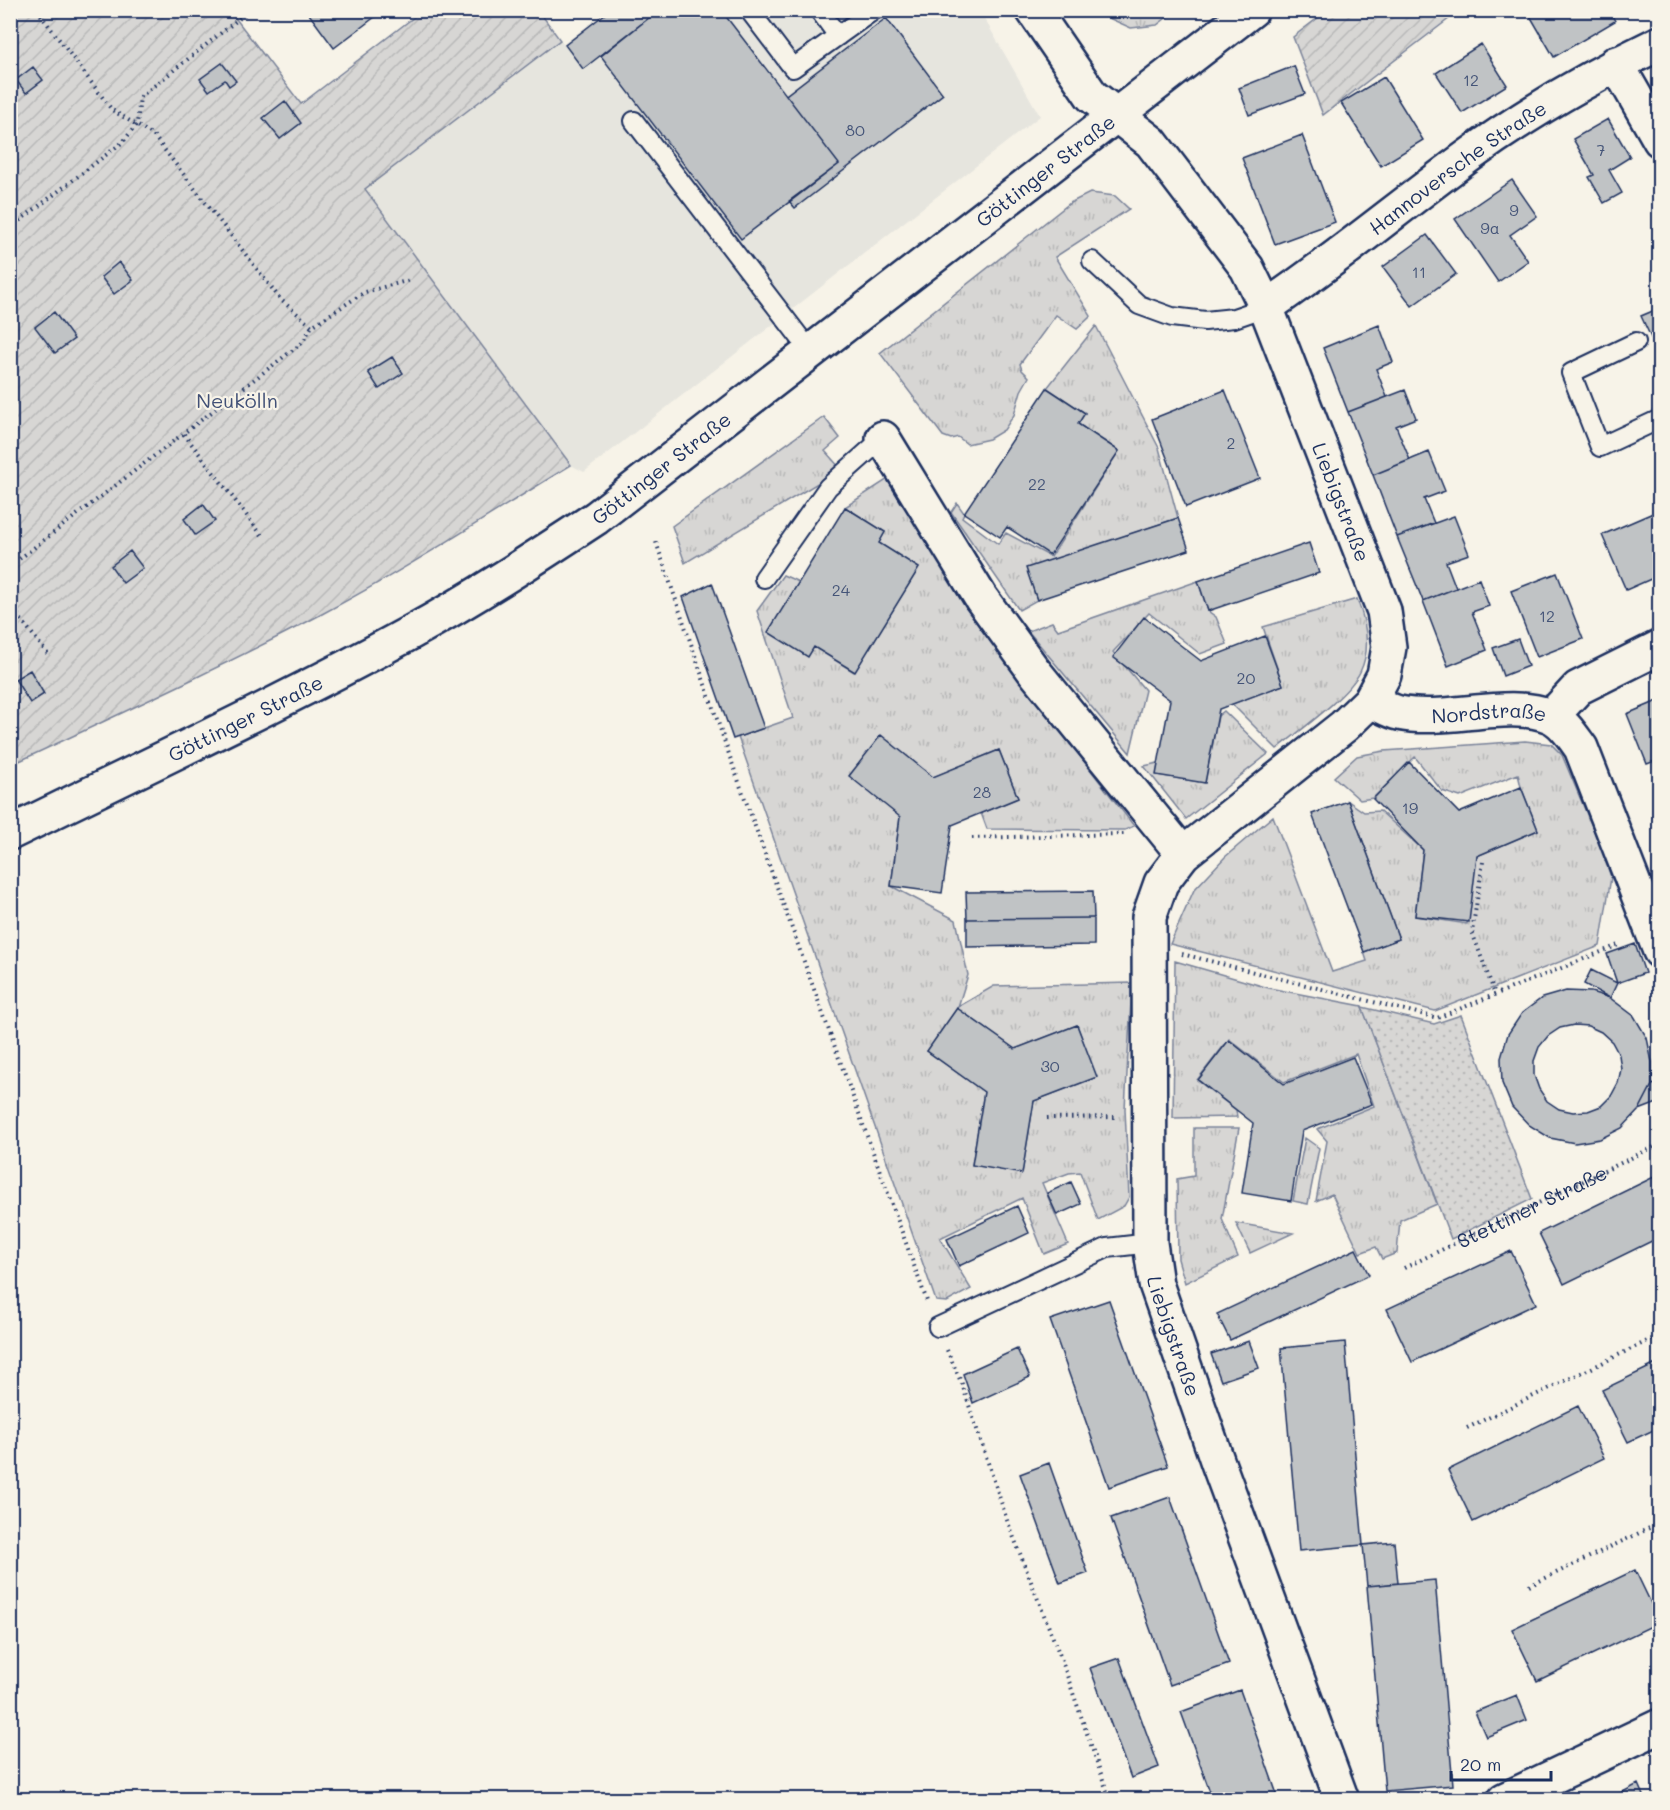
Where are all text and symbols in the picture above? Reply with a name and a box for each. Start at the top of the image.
house number: 12 [1463,69,1479,90]
street label: Hannoversche Straße [1363,94,1551,240]
street label: Göttinger Straße [970,108,1120,232]
house number: 80 [845,119,865,140]
house number: 7 [1597,139,1606,160]
house number: 9 [1509,199,1519,220]
house number: 9a [1480,217,1500,238]
house number: 11 [1412,261,1426,282]
park label: Neukölln [196,387,278,413]
street label: Göttinger Straße [586,406,736,530]
house number: 2 [1227,432,1235,453]
street label: Liebigstraße [1307,439,1377,565]
house number: 22 [1028,473,1046,494]
house number: 24 [832,579,851,600]
house number: 12 [1539,605,1555,626]
house number: 20 [1237,667,1256,688]
street label: Göttinger Straße [164,668,327,767]
street label: Nordstraße [1431,697,1550,729]
house number: 28 [973,781,992,802]
house number: 19 [1402,797,1418,818]
house number: 30 [1040,1055,1060,1076]
street label: Stettiner Straße [1452,1159,1611,1254]
street label: Liebigstraße [1142,1274,1207,1400]
scale bar [1451,1744,1552,1782]
text: 20 m [1460,1752,1501,1776]

